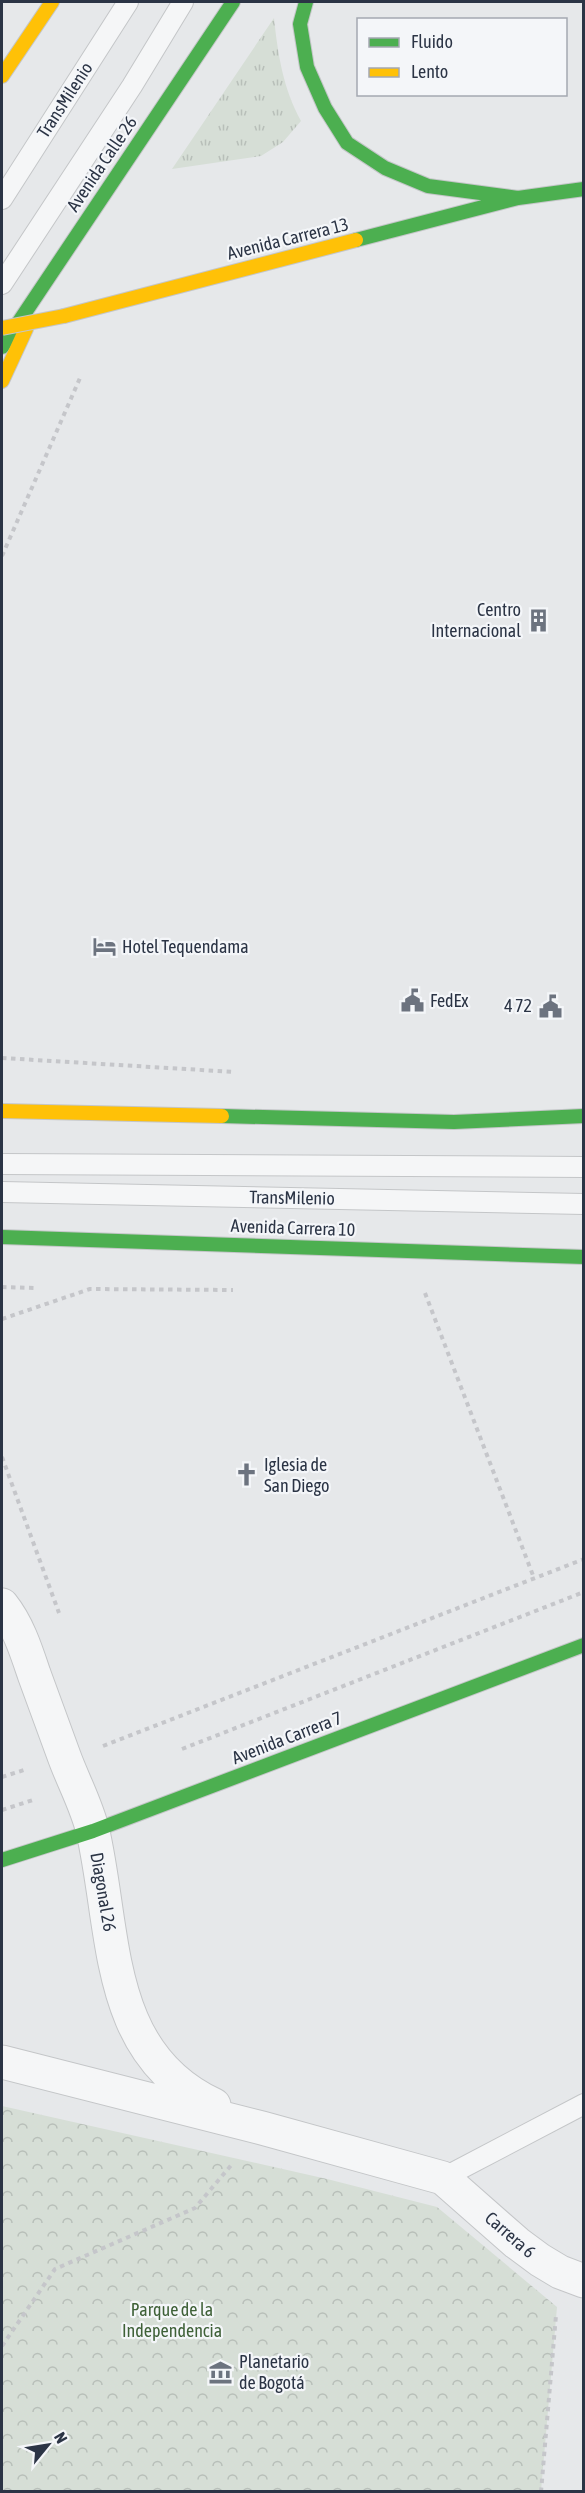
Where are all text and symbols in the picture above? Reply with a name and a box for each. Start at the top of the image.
legend [357,18,567,96]
text: Fluido [411,31,453,52]
street label: TransMilenio [32,58,97,141]
text: Lento [411,61,448,82]
street label: Avenida Calle 26 [62,112,141,215]
street label: Avenida Carrera 13 [225,213,351,264]
place label: Centro Internacional [431,599,521,641]
building icon: Centro Internacional [526,607,552,633]
hotel icon: Hotel Tequendama [91,934,117,960]
place label: Hotel Tequendama [122,936,249,957]
public building icon: FedEx [399,988,425,1014]
place label: FedEx [430,990,468,1011]
public building icon: 4 72 [537,993,563,1019]
place label: 4 72 [504,995,532,1016]
street label: TransMilenio [249,1186,335,1209]
street label: Avenida Carrera 10 [230,1215,356,1240]
place label: Iglesia de San Diego [264,1454,329,1496]
church icon: Iglesia de San Diego [233,1462,259,1488]
street label: Avenida Carrera 7 [229,1707,345,1768]
street label: Diagonal 26 [86,1851,121,1933]
street label: Carrera 6 [481,2207,540,2262]
park label: Parque de la Independencia [122,2299,222,2341]
place label: Planetario de Bogotá [239,2351,309,2393]
museum icon: Planetario de Bogotá [208,2359,234,2385]
north arrow [18,2415,78,2475]
text: N [51,2429,71,2446]

